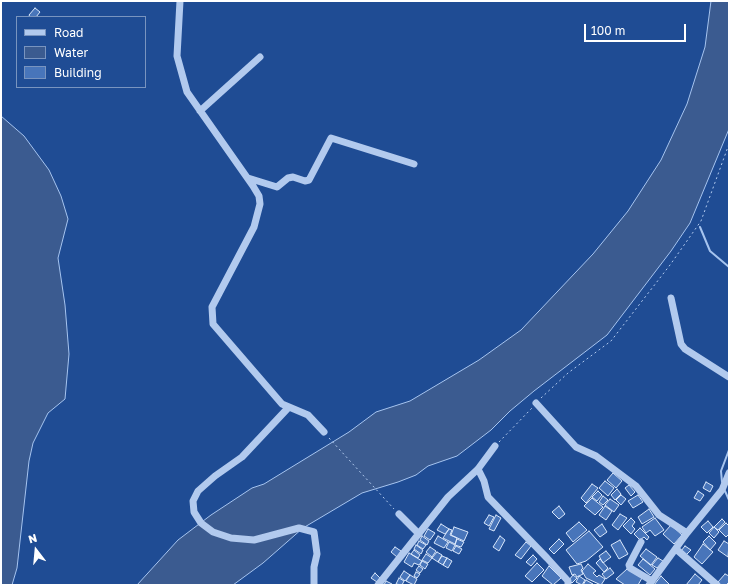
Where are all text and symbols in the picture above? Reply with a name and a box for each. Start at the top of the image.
legend [16,16,146,88]
scale bar [586,16,688,42]
text: 100 m [591,23,625,38]
text: Road [54,25,83,40]
text: Water [54,45,88,60]
text: Building [54,65,102,80]
north arrow [16,530,56,570]
text: N [27,531,38,545]

